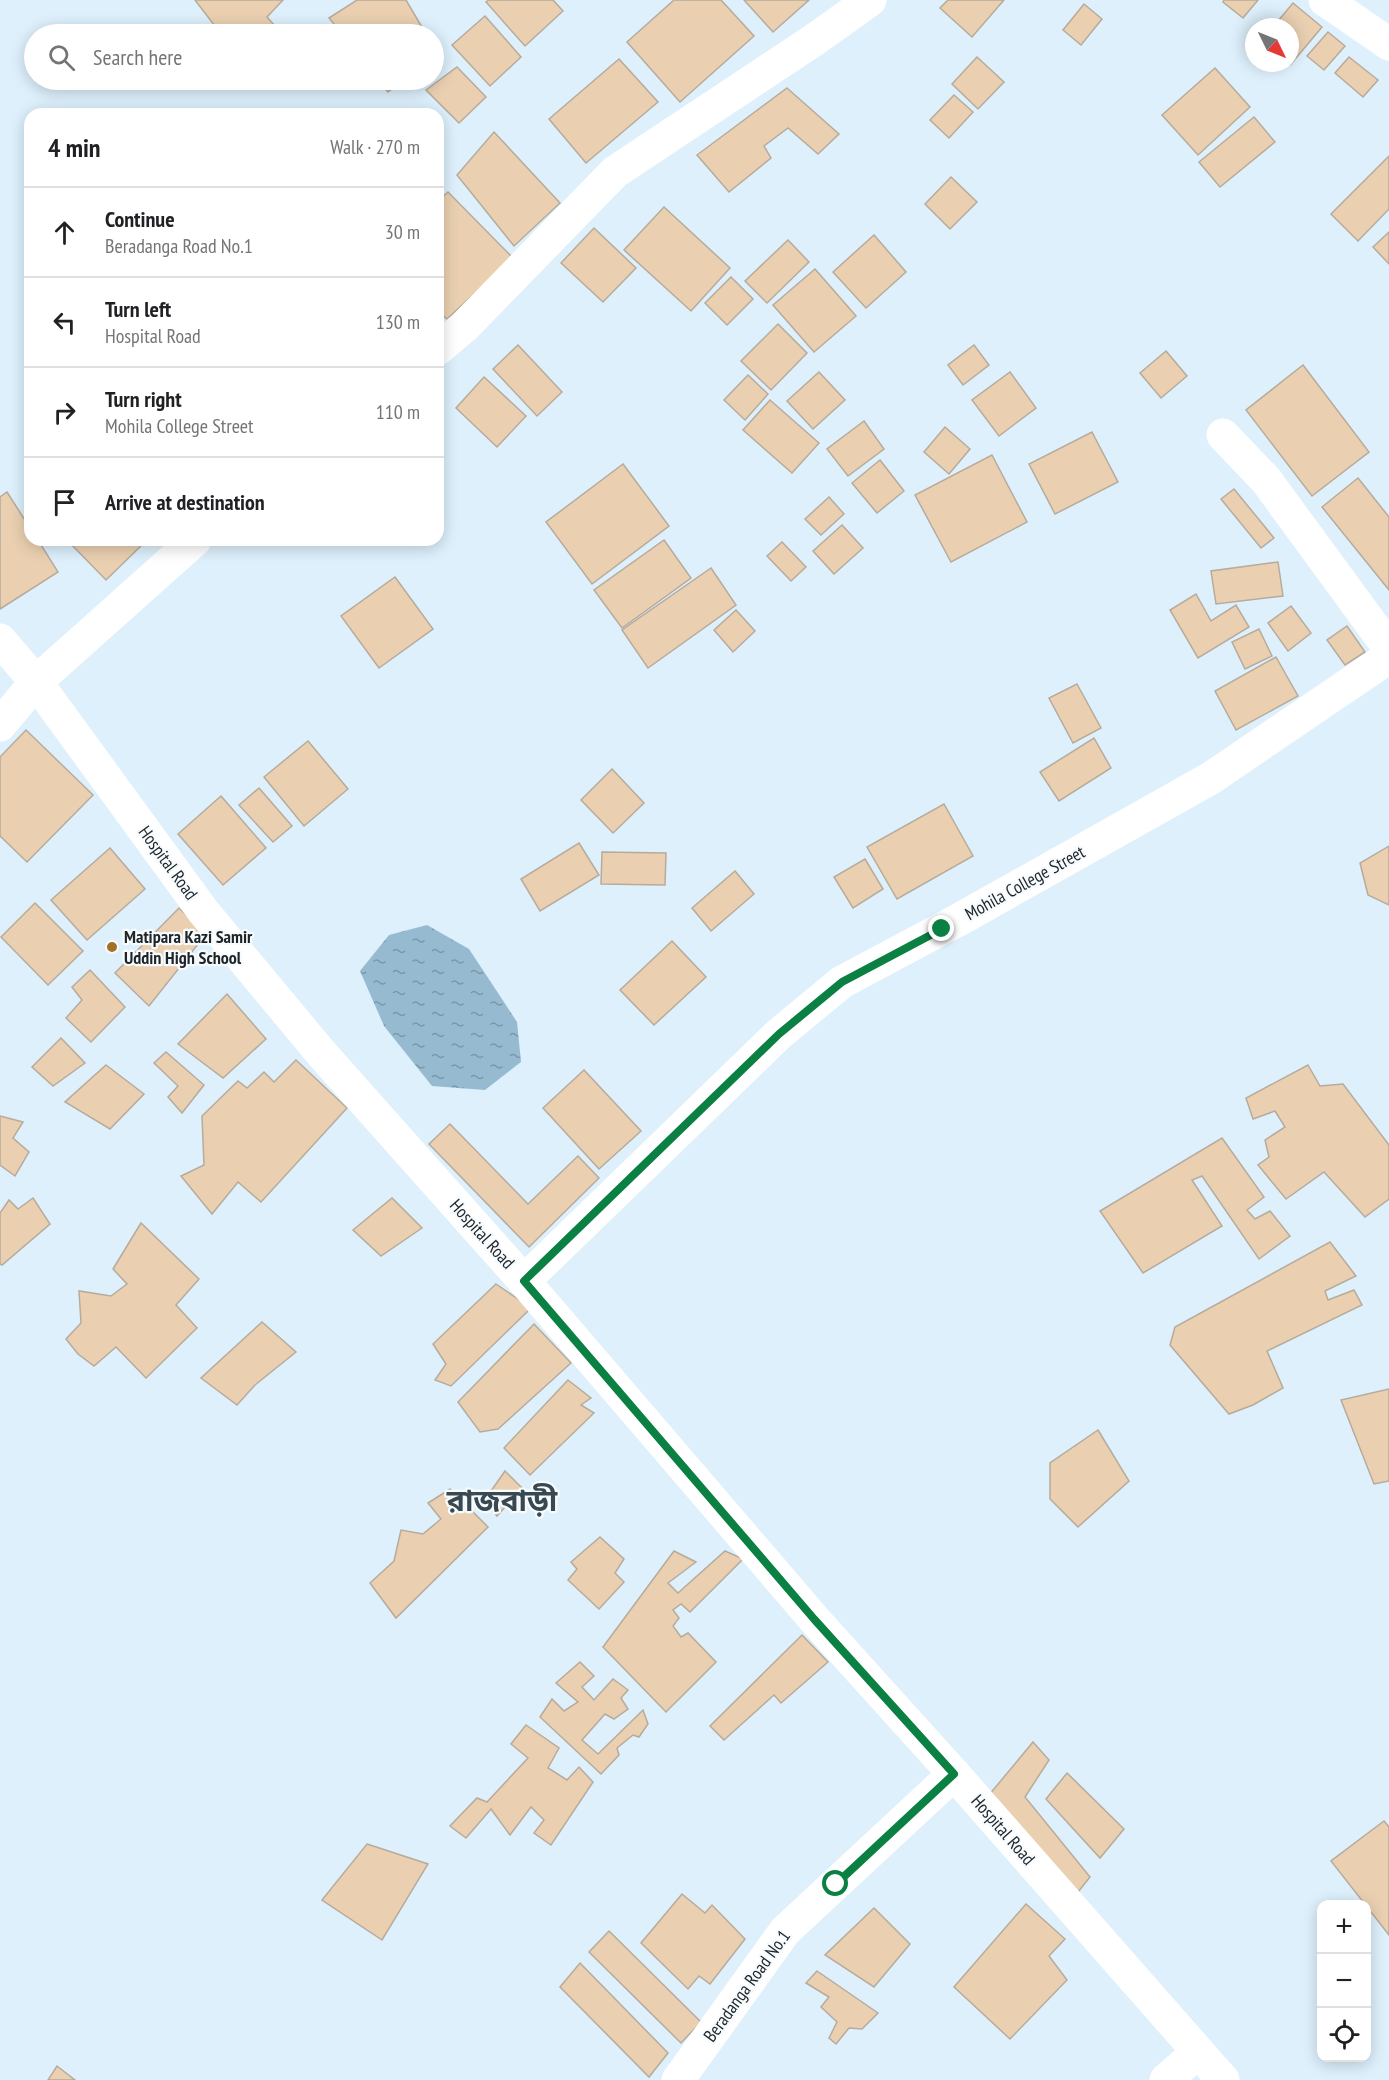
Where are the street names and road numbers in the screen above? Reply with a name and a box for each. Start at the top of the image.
street label: Hospital Road [134,821,203,904]
street label: Mohila College Street [961,840,1089,925]
street label: Hospital Road [445,1194,520,1273]
street label: Hospital Road [966,1790,1040,1870]
street label: Beradanga Road No.1 [698,1925,795,2046]

